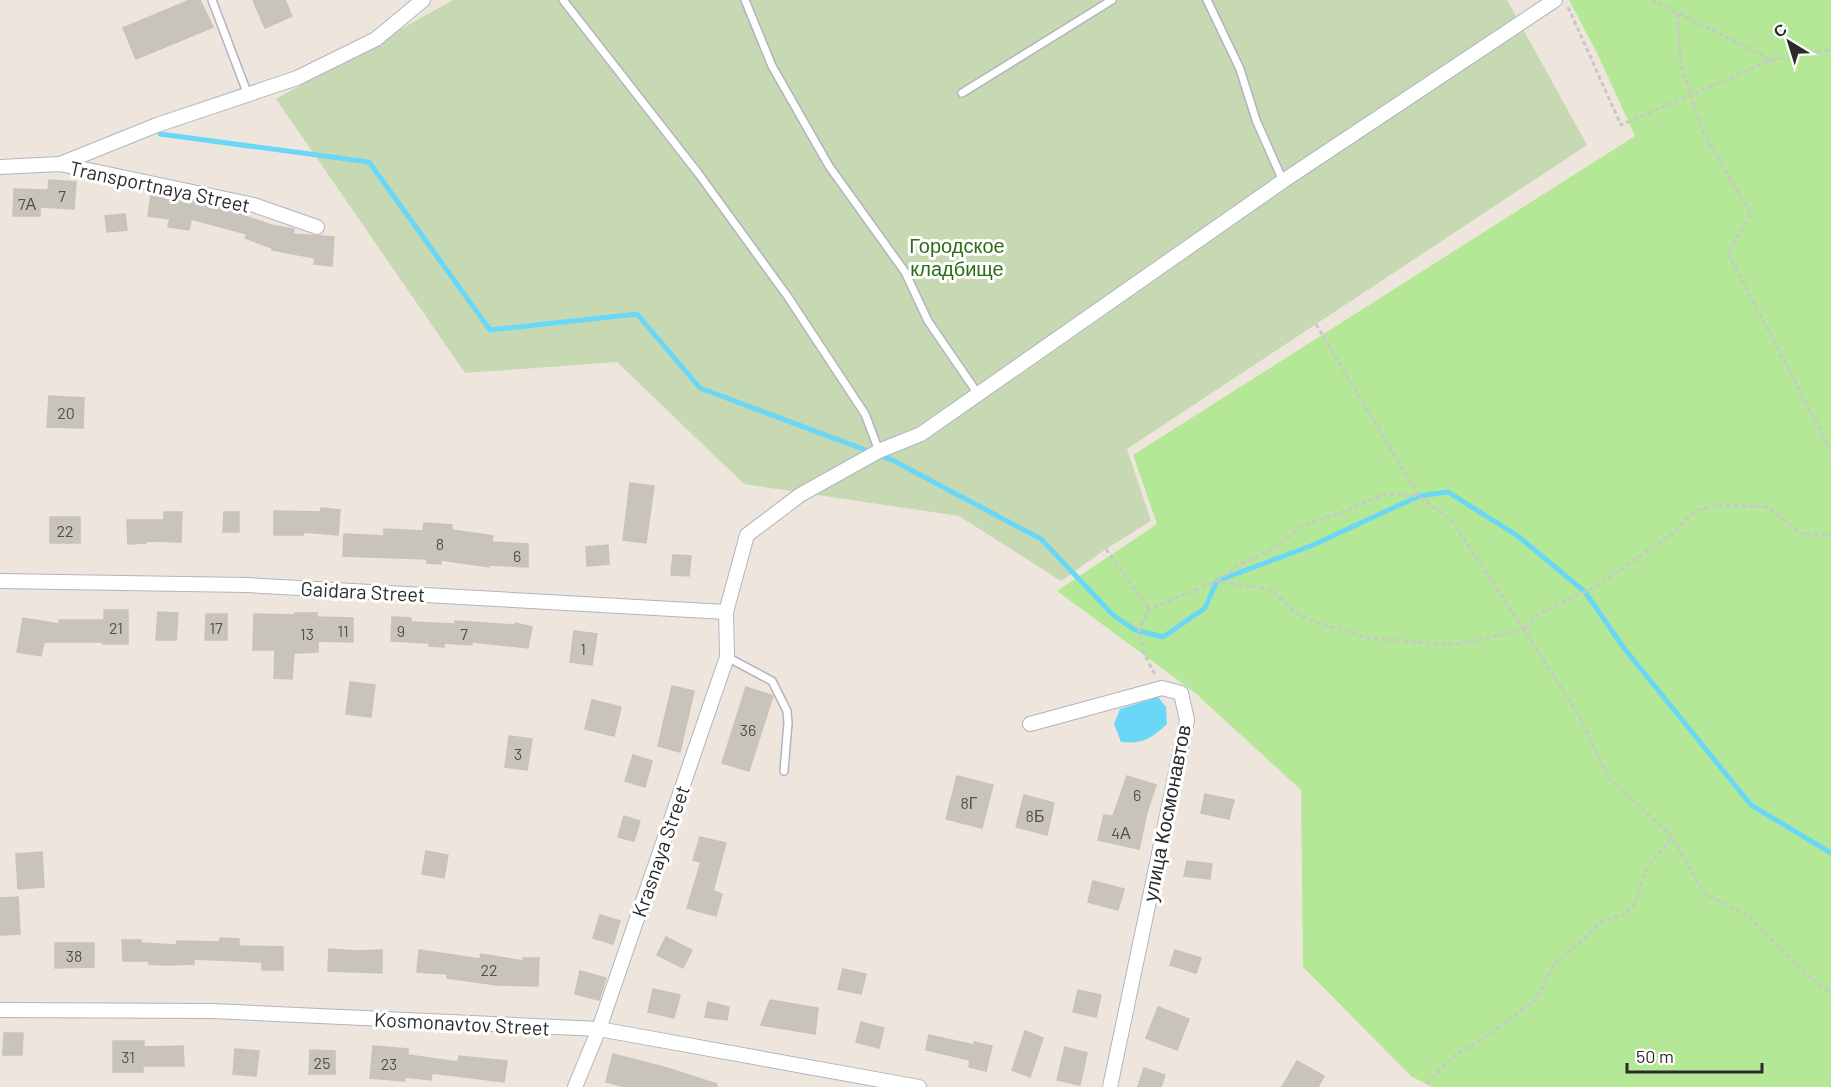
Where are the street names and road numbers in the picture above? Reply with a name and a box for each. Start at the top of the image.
street label: Transportnaya Street [68,155,252,217]
street label: Gaidara Street [300,576,426,606]
street label: улица Космонавтов [1137,723,1195,903]
street label: Krasnaya Street [626,782,694,920]
street label: Kosmonavtov Street [374,1006,550,1040]

